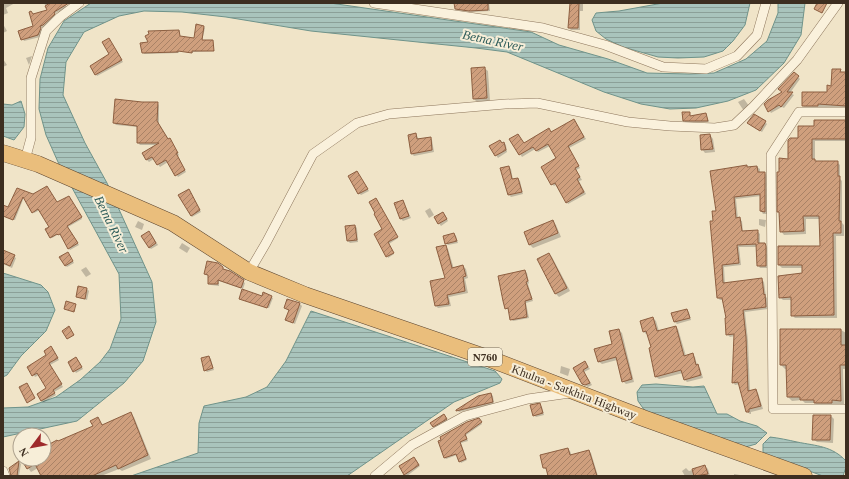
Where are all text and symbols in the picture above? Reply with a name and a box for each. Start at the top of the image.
water label: Betna River [461,27,526,54]
water label: Betna River [91,193,132,256]
road number: N760 [468,348,502,366]
street label: Khulna - Satkhira Highway [510,362,638,422]
north arrow [12,427,52,467]
text: N [16,446,31,459]

